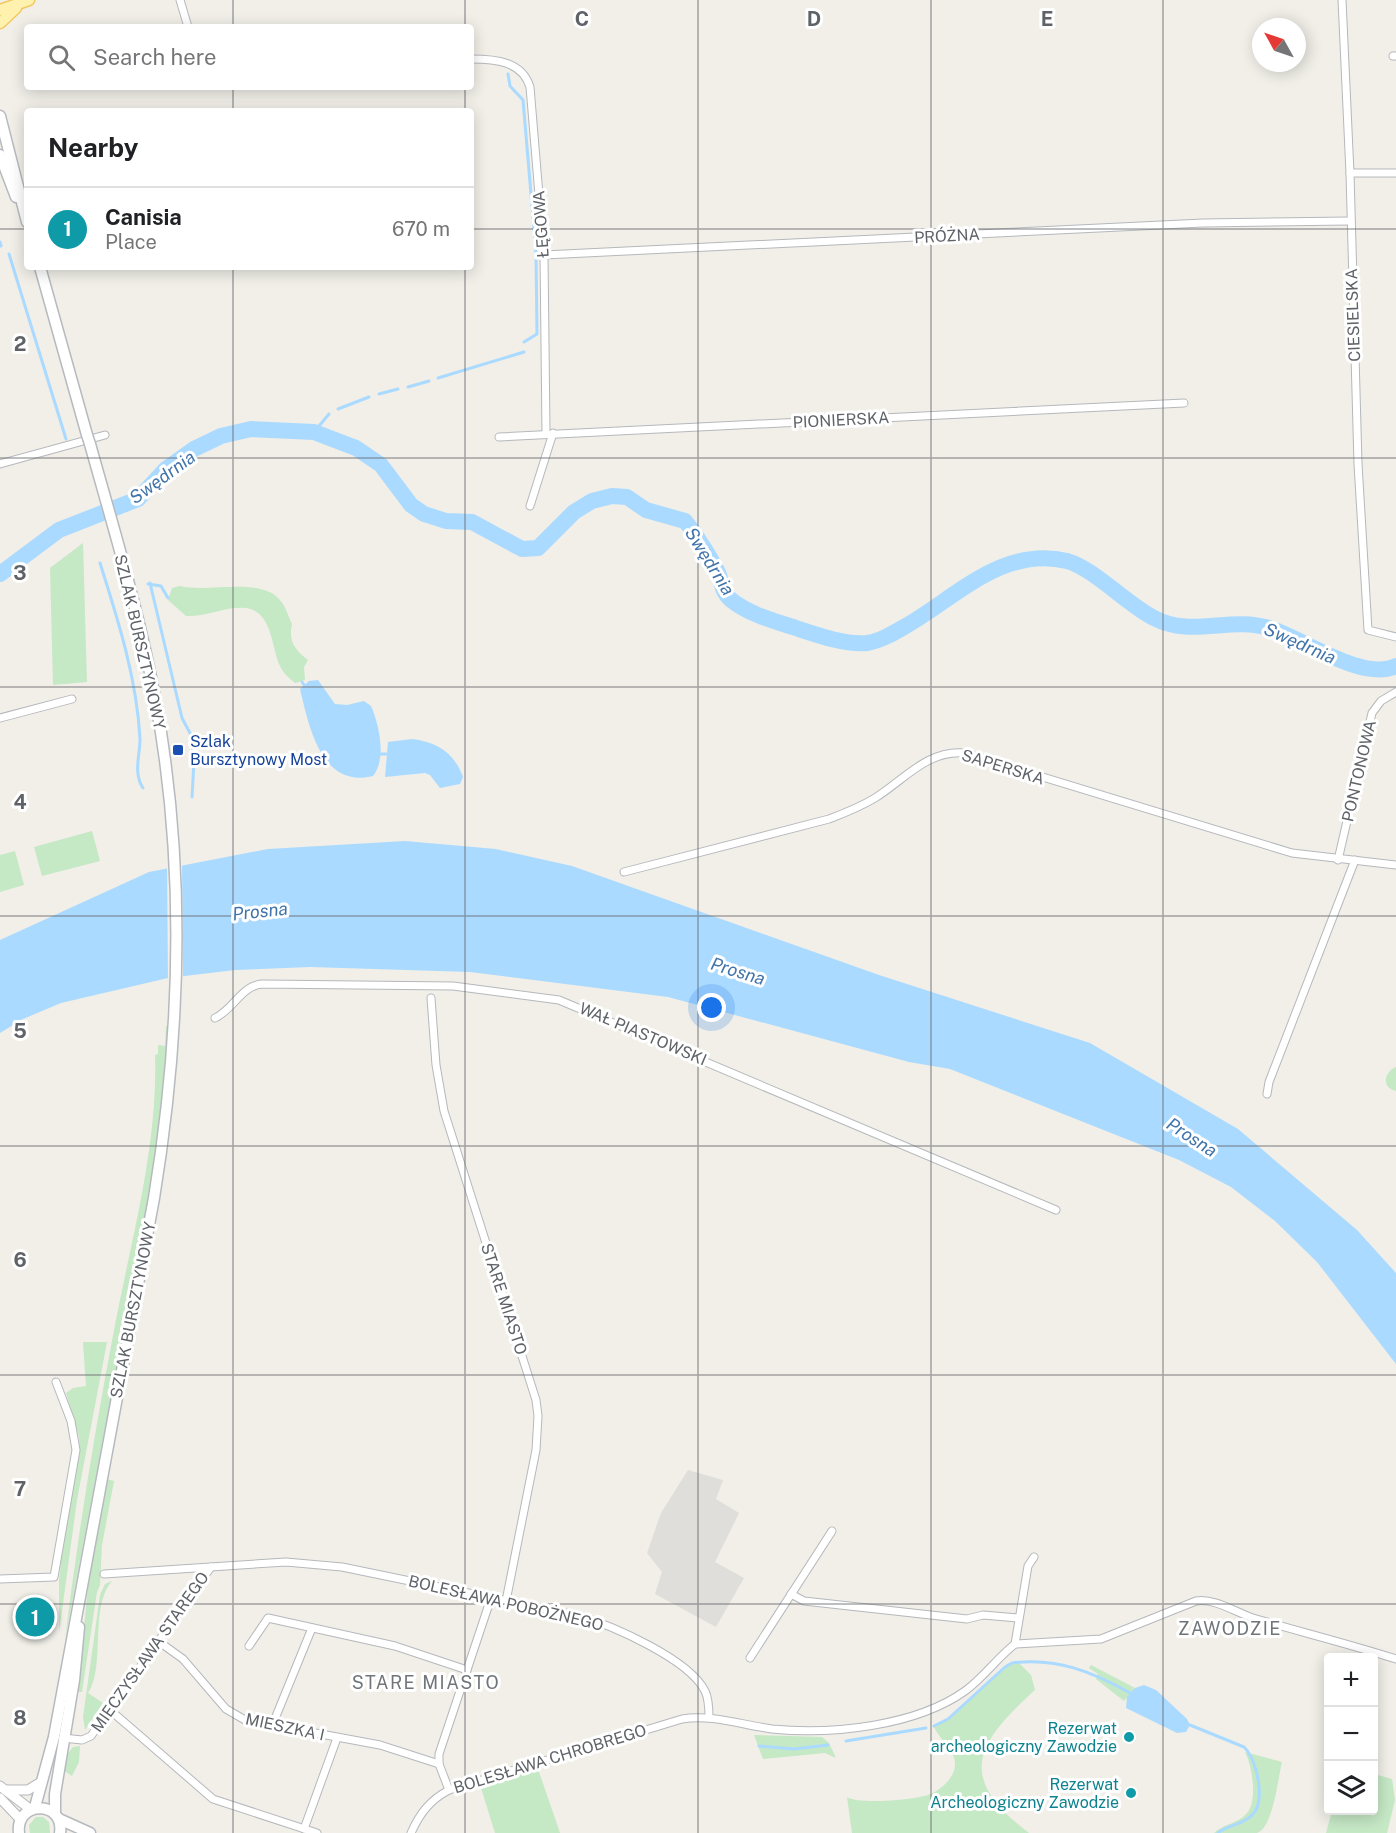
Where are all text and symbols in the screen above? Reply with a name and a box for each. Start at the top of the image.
text: C [575,7,589,31]
text: D [807,7,821,31]
text: E [1041,7,1053,31]
north arrow [1252,18,1306,72]
search box [24,24,474,90]
icon: search [45,41,78,74]
text: Search here [93,44,217,70]
text: Nearby [48,132,138,163]
street label: ŁĘGOWA [529,190,553,258]
text: Canisia [105,204,182,230]
text: 1 [63,217,72,241]
text: 670 m [392,217,450,241]
street label: PRÓŻNA [914,224,980,247]
text: Place [105,230,157,254]
street label: CIESIELSKA [1342,268,1364,362]
text: 2 [14,332,26,356]
street label: PIONIERSKA [792,408,890,432]
water label: Swędrnia [125,446,199,508]
water label: Swędrnia [681,523,739,599]
street label: SZLAK BURSZTYNOWY [111,553,169,732]
text: 3 [13,561,27,585]
water label: Swędrnia [1261,618,1339,668]
street label: PONTONOWA [1338,718,1380,824]
place label: Szlak Bursztynowy Most [190,732,327,769]
marker: Szlak Bursztynowy Most [171,743,185,757]
street label: SAPERSKA [959,745,1047,789]
text: 4 [13,790,27,814]
water label: Prosna [231,898,289,924]
water label: Prosna [708,953,768,989]
your location [697,993,726,1022]
street label: WAŁ PIASTOWSKI [577,999,709,1069]
text: 5 [13,1019,27,1043]
water label: Prosna [1163,1113,1221,1161]
street label: SZLAK BURSZTYNOWY [107,1220,159,1400]
street label: STARE MIASTO [477,1241,531,1357]
text: 6 [13,1248,27,1272]
text: 7 [14,1477,26,1501]
street label: MIECZYSŁAWA STAREGO [87,1568,213,1736]
street label: BOLESŁAWA POBOŻNEGO [407,1570,606,1635]
pin: 1 [15,1594,54,1640]
district label: ZAWODZIE [1178,1618,1282,1639]
map controls [1324,1653,1378,1815]
button: + [1324,1653,1378,1707]
district label: STARE MIASTO [352,1672,500,1693]
text: 8 [13,1706,27,1730]
button: − [1324,1707,1378,1761]
street label: MIESZKA I [244,1709,326,1745]
place label: Rezerwat archeologiczny Zawodzie [931,1719,1117,1756]
street label: BOLESŁAWA CHROBREGO [451,1721,649,1797]
marker: Rezerwat archeologiczny Zawodzie [1122,1730,1136,1744]
button: layers [1324,1761,1378,1815]
place label: Rezerwat Archeologiczny Zawodzie [930,1775,1119,1812]
marker: Rezerwat Archeologiczny Zawodzie [1124,1786,1138,1800]

